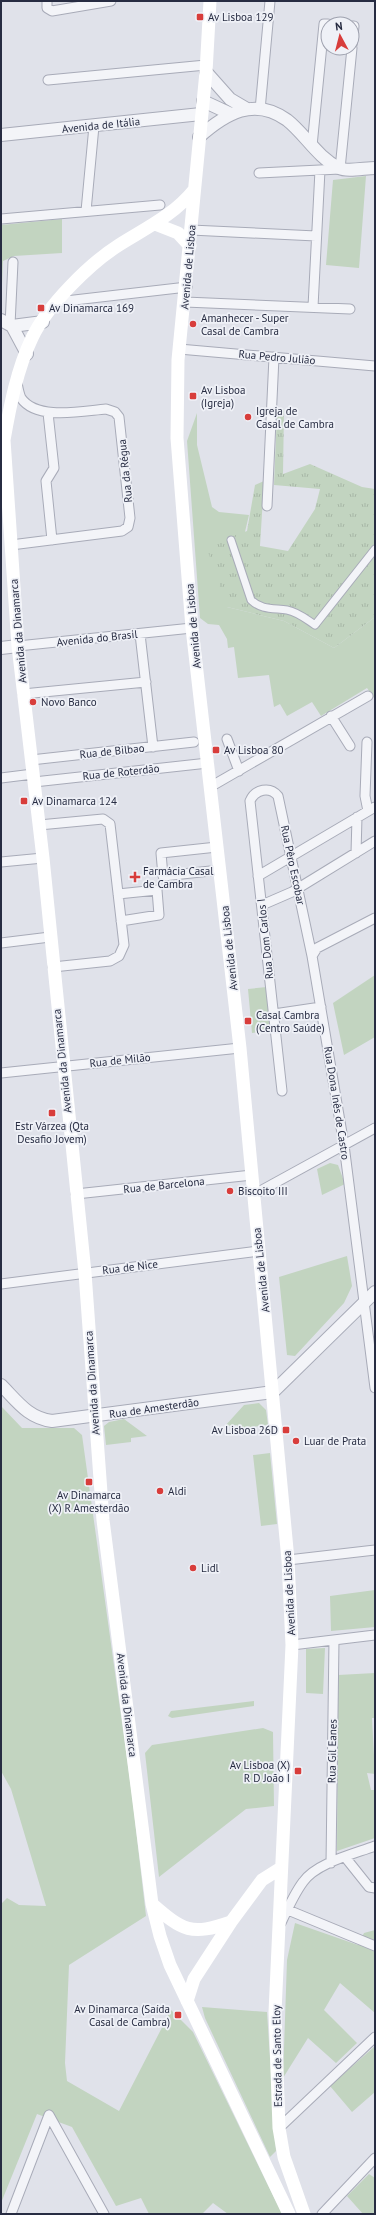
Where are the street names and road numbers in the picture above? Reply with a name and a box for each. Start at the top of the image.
street label: Avenida de Itália [61,114,141,136]
street label: Avenida de Lisboa [177,224,199,310]
street label: Rua Pedro Julião [238,347,316,367]
street label: Rua da Régua [115,439,135,503]
street label: Avenida da Dinamarca [6,578,30,684]
street label: Avenida de Lisboa [182,583,204,669]
street label: Avenida do Brasil [56,627,139,649]
street label: Rua de Bilbao [79,741,145,761]
street label: Rua de Roterdão [82,761,160,783]
street label: Rua Pêro Escobar [278,824,308,906]
street label: Rua Dom Carlos I [254,898,276,980]
street label: Avenida de Lisboa [218,905,240,991]
street label: Avenida da Dinamarca [50,1008,74,1114]
street label: Rua Dona Inês de Castro [321,1045,353,1161]
street label: Rua de Milão [89,1050,151,1070]
street label: Rua de Barcelona [123,1174,205,1196]
street label: Avenida de Lisboa [250,1227,272,1313]
street label: Rua de Nice [101,1257,159,1277]
street label: Avenida da Dinamarca [81,1330,103,1436]
street label: Rua de Amesterdão [108,1395,200,1421]
street label: Avenida de Lisboa [280,1550,298,1636]
street label: Avenida da Dinamarca [114,1652,140,1758]
street label: Rua Gil Eanes [324,1718,340,1783]
street label: Estrada de Santo Eloy [269,2004,285,2107]

